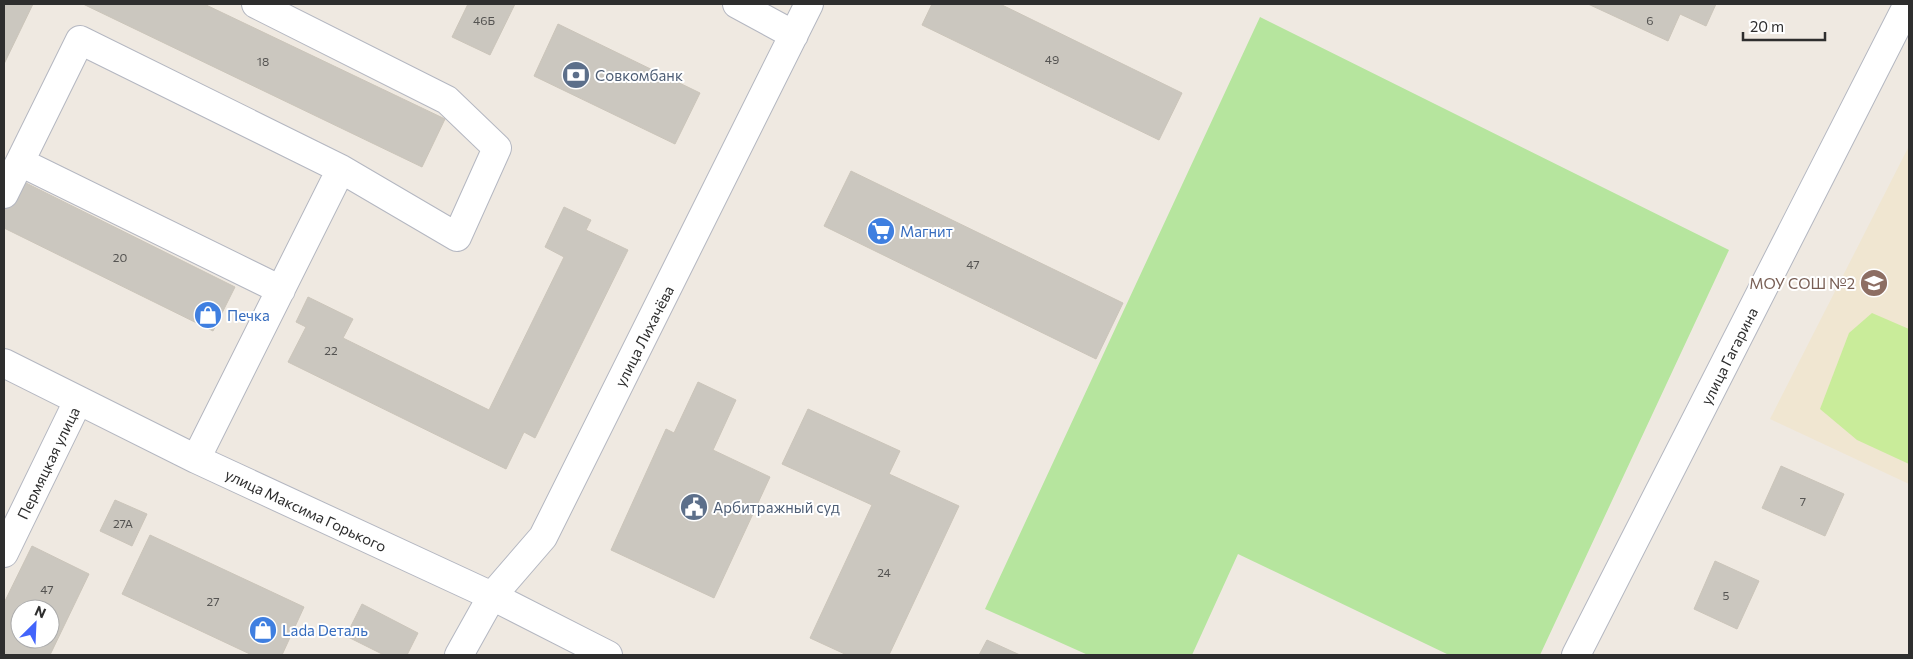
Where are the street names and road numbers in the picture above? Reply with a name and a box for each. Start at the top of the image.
street label: улица Лихачёва [611,282,677,390]
street label: улица Гагарина [1697,304,1761,408]
street label: Пермяцкая улица [13,404,83,522]
street label: улица Максима Горького [223,465,389,555]

